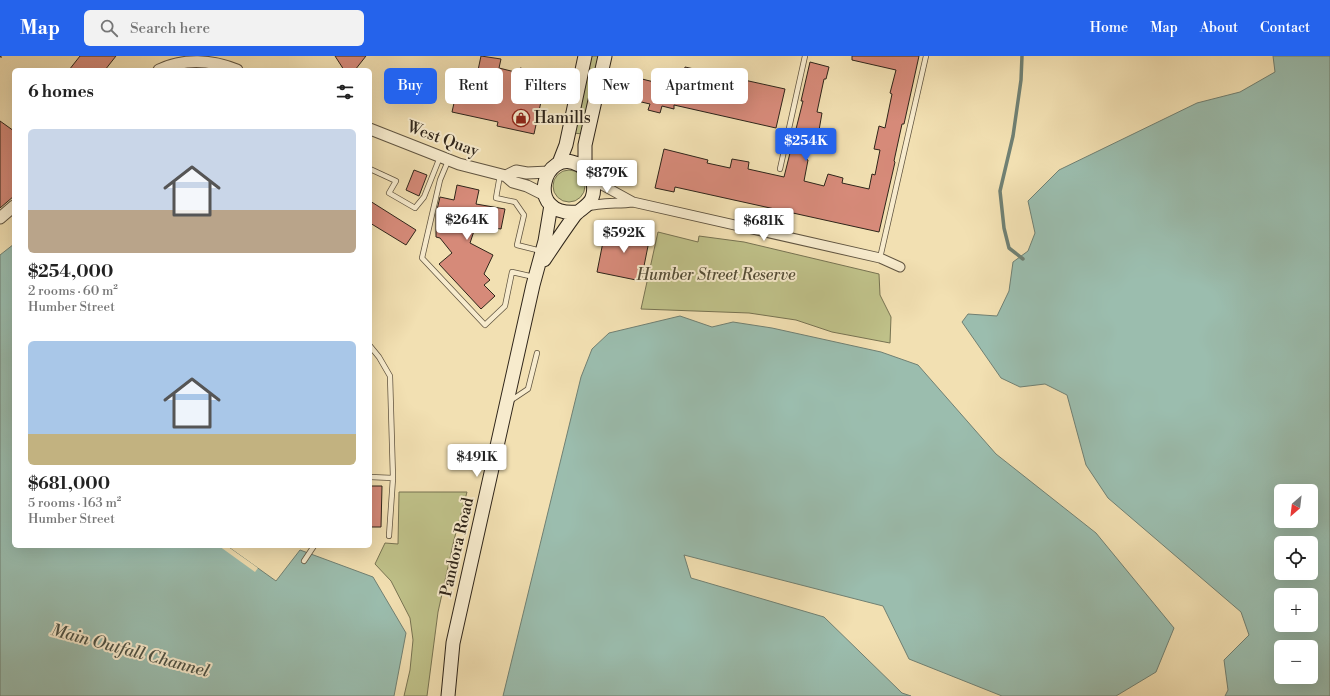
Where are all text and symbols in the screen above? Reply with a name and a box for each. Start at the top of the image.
search box [84,10,364,46]
text: Map [20,16,60,40]
icon: search [98,17,120,39]
text: Search here [130,19,210,38]
text: Home [1090,19,1128,37]
text: Map [1150,19,1178,37]
text: About [1200,19,1238,37]
text: Contact [1260,19,1310,37]
chip: Buy [384,68,437,104]
chip: Rent [445,68,503,104]
chip: Filters [511,68,580,104]
chip: New [588,68,643,104]
chip: Apartment [651,68,748,104]
text: 6 homes [28,81,94,103]
icon: filters [334,81,356,103]
shop icon: Hamills [511,108,531,128]
place label: Hamills [534,108,591,128]
street label: West Quay [403,116,482,161]
pin: $254K [778,128,834,162]
text: $254K [784,133,828,149]
icon: home [156,155,228,227]
pin: $879K [579,160,635,194]
text: $879K [586,165,628,181]
pin: $264K [439,207,495,241]
pin: $681K [736,208,792,242]
text: $264K [445,212,489,228]
text: $681K [744,213,784,229]
pin: $592K [596,220,652,254]
text: $592K [603,225,645,241]
text: $254,000 [28,261,113,283]
park label: Humber Street Reserve [635,265,796,285]
text: 2 rooms · 60 m² [28,283,118,299]
text: Humber Street [28,299,115,315]
icon: home [156,367,228,439]
pin: $491K [449,444,505,478]
text: $491K [457,449,497,465]
text: $681,000 [28,473,110,495]
north arrow [1274,484,1318,528]
map controls [1274,484,1318,684]
text: 5 rooms · 163 m² [28,495,121,511]
street label: Pandora Road [436,495,478,599]
text: Humber Street [28,511,115,527]
button: locate [1274,536,1318,580]
button: + [1274,588,1318,632]
water label: Main Outfall Channel [48,619,212,683]
button: − [1274,640,1318,684]

